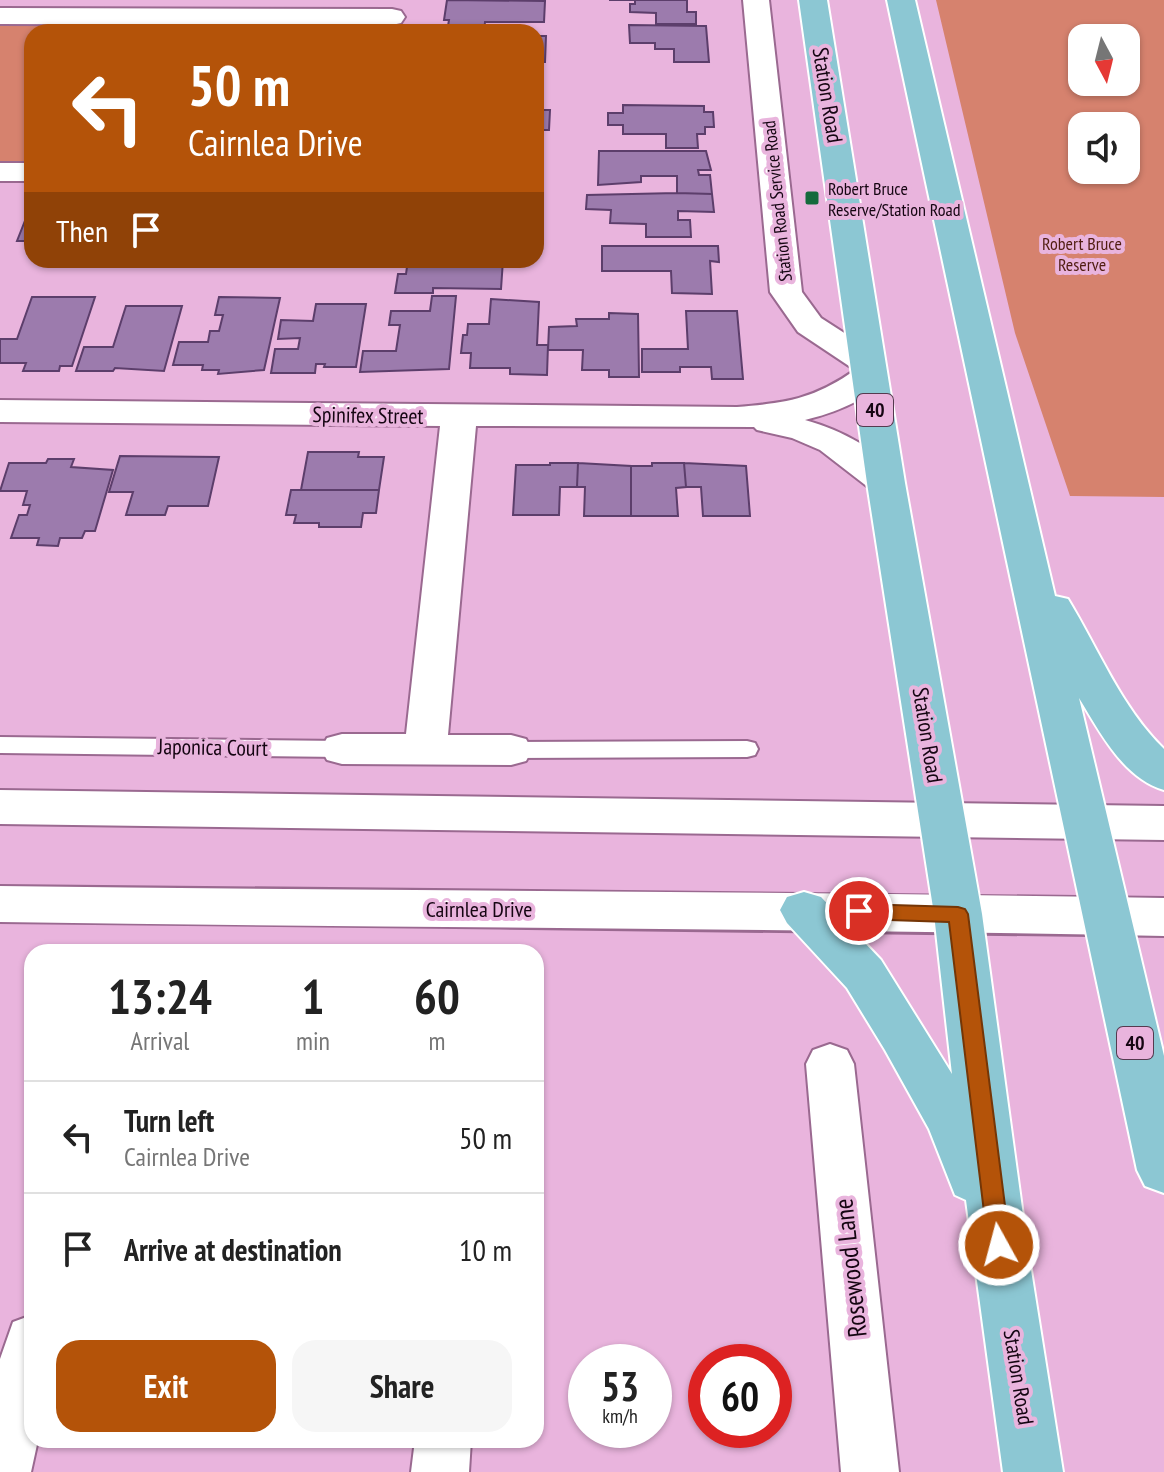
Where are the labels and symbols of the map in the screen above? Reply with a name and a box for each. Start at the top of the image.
north arrow [1068,24,1140,96]
street label: Station Road [807,45,849,145]
street label: Station Road Service Road [757,119,797,283]
place label: Robert Bruce Reserve/Station Road [828,177,960,221]
marker: Robert Bruce Reserve/Station Road [803,189,821,207]
park label: Robert Bruce Reserve [1042,232,1122,276]
road number: 40 [857,394,893,426]
street label: Spinifex Street [312,400,424,430]
street label: Station Road [907,685,949,785]
street label: Japonica Court [157,732,268,762]
pin [825,877,893,945]
street label: Cairnlea Drive [426,895,532,923]
road number: 40 [1117,1027,1153,1059]
street label: Rosewood Lane [826,1197,874,1339]
position arrow [957,1203,1041,1287]
street label: Station Road [998,1327,1040,1427]
speed limit sign: 60 [688,1344,792,1448]

